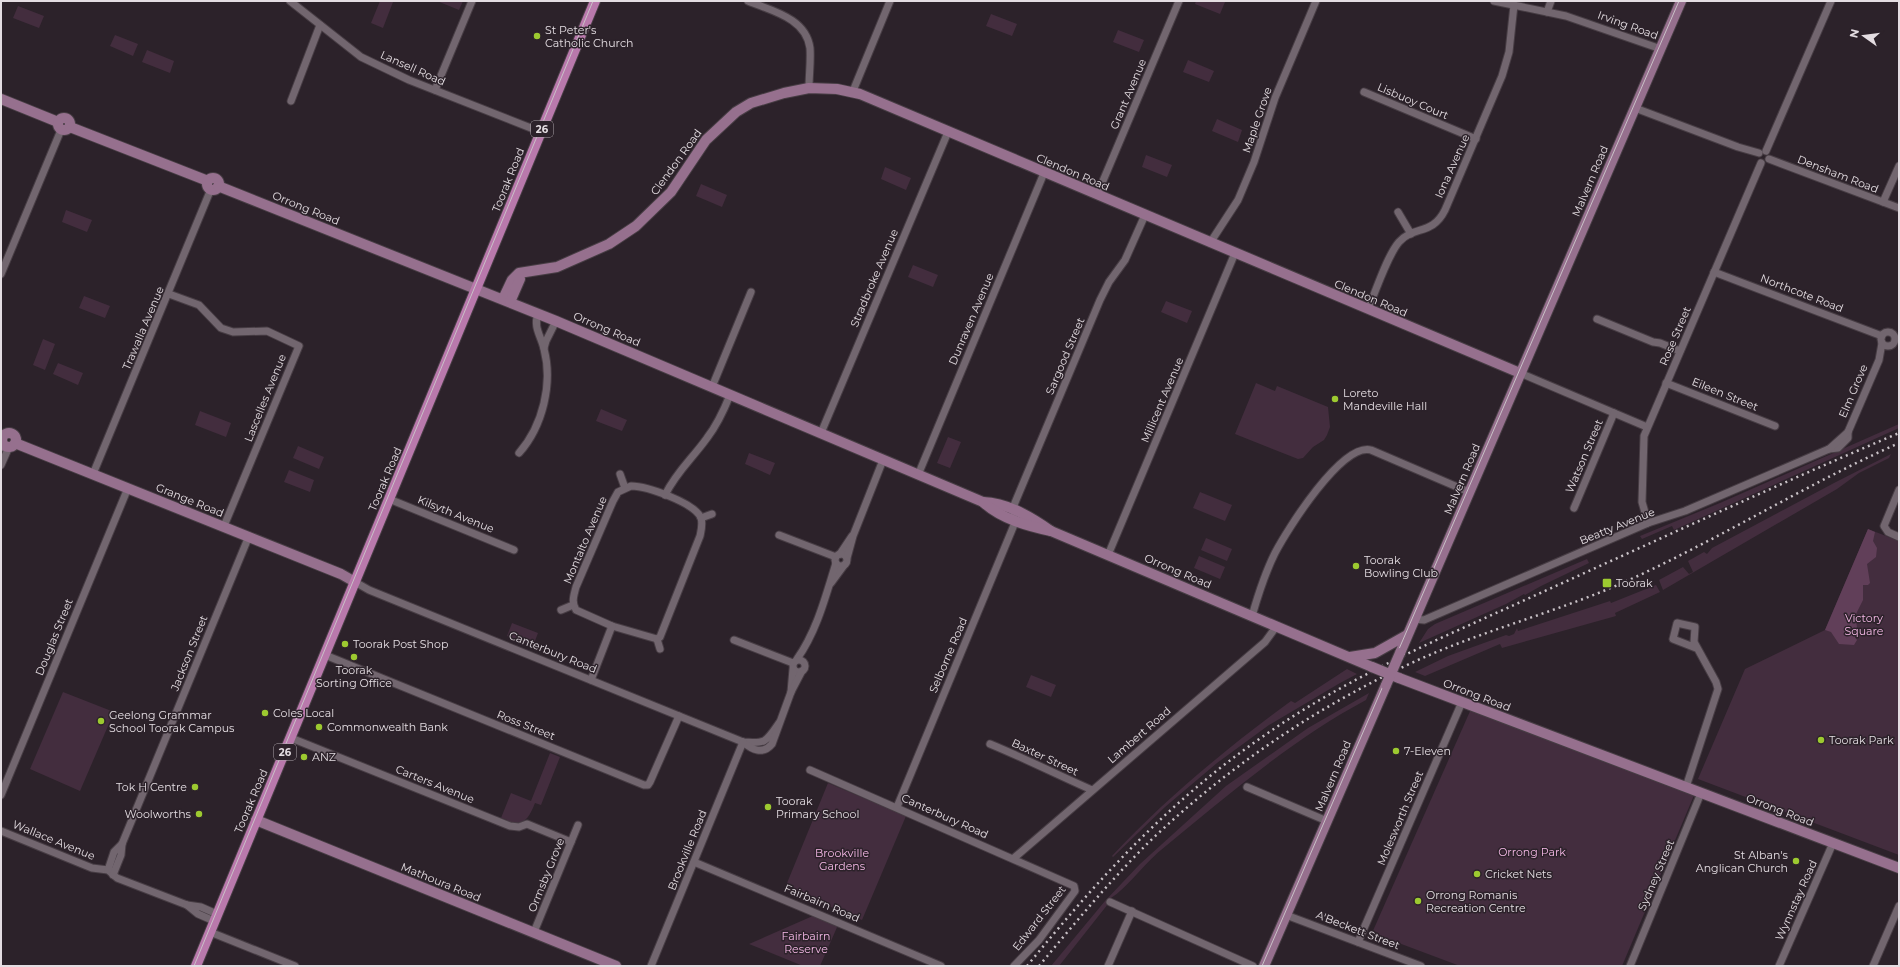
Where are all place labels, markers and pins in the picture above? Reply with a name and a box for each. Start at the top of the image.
place label: St Peter's Catholic Church [545,23,633,50]
marker: St Peter's Catholic Church [532,31,542,41]
place label: Loreto Mandeville Hall [1343,386,1427,413]
marker: Loreto Mandeville Hall [1330,394,1340,404]
place label: Toorak Bowling Club [1364,553,1438,580]
marker: Toorak Bowling Club [1351,561,1361,571]
place label: Toorak [1616,576,1653,590]
marker: Toorak [1601,577,1613,589]
place label: Toorak Post Shop [353,637,448,651]
marker: Toorak Post Shop [340,639,350,649]
marker: Toorak Sorting Office [349,652,359,662]
place label: Toorak Sorting Office [316,663,392,690]
place label: Coles Local [273,706,334,720]
place label: Geelong Grammar School Toorak Campus [109,708,235,735]
marker: Coles Local [260,708,270,718]
marker: Geelong Grammar School Toorak Campus [96,716,106,726]
place label: Commonwealth Bank [327,720,448,734]
marker: Commonwealth Bank [314,722,324,732]
place label: Toorak Park [1829,733,1894,747]
marker: Toorak Park [1816,735,1826,745]
place label: 7-Eleven [1404,744,1451,758]
marker: 7-Eleven [1391,746,1401,756]
place label: ANZ [312,750,336,764]
marker: ANZ [299,752,309,762]
place label: Tok H Centre [116,780,187,794]
marker: Tok H Centre [190,782,200,792]
place label: Toorak Primary School [776,794,859,821]
marker: Toorak Primary School [763,802,773,812]
place label: Woolworths [124,807,192,821]
marker: Woolworths [194,809,204,819]
place label: St Alban's Anglican Church [1696,848,1789,875]
marker: St Alban's Anglican Church [1791,856,1801,866]
place label: Cricket Nets [1485,867,1553,881]
marker: Cricket Nets [1472,869,1482,879]
place label: Orrong Romanis Recreation Centre [1426,888,1526,915]
marker: Orrong Romanis Recreation Centre [1413,896,1423,906]

